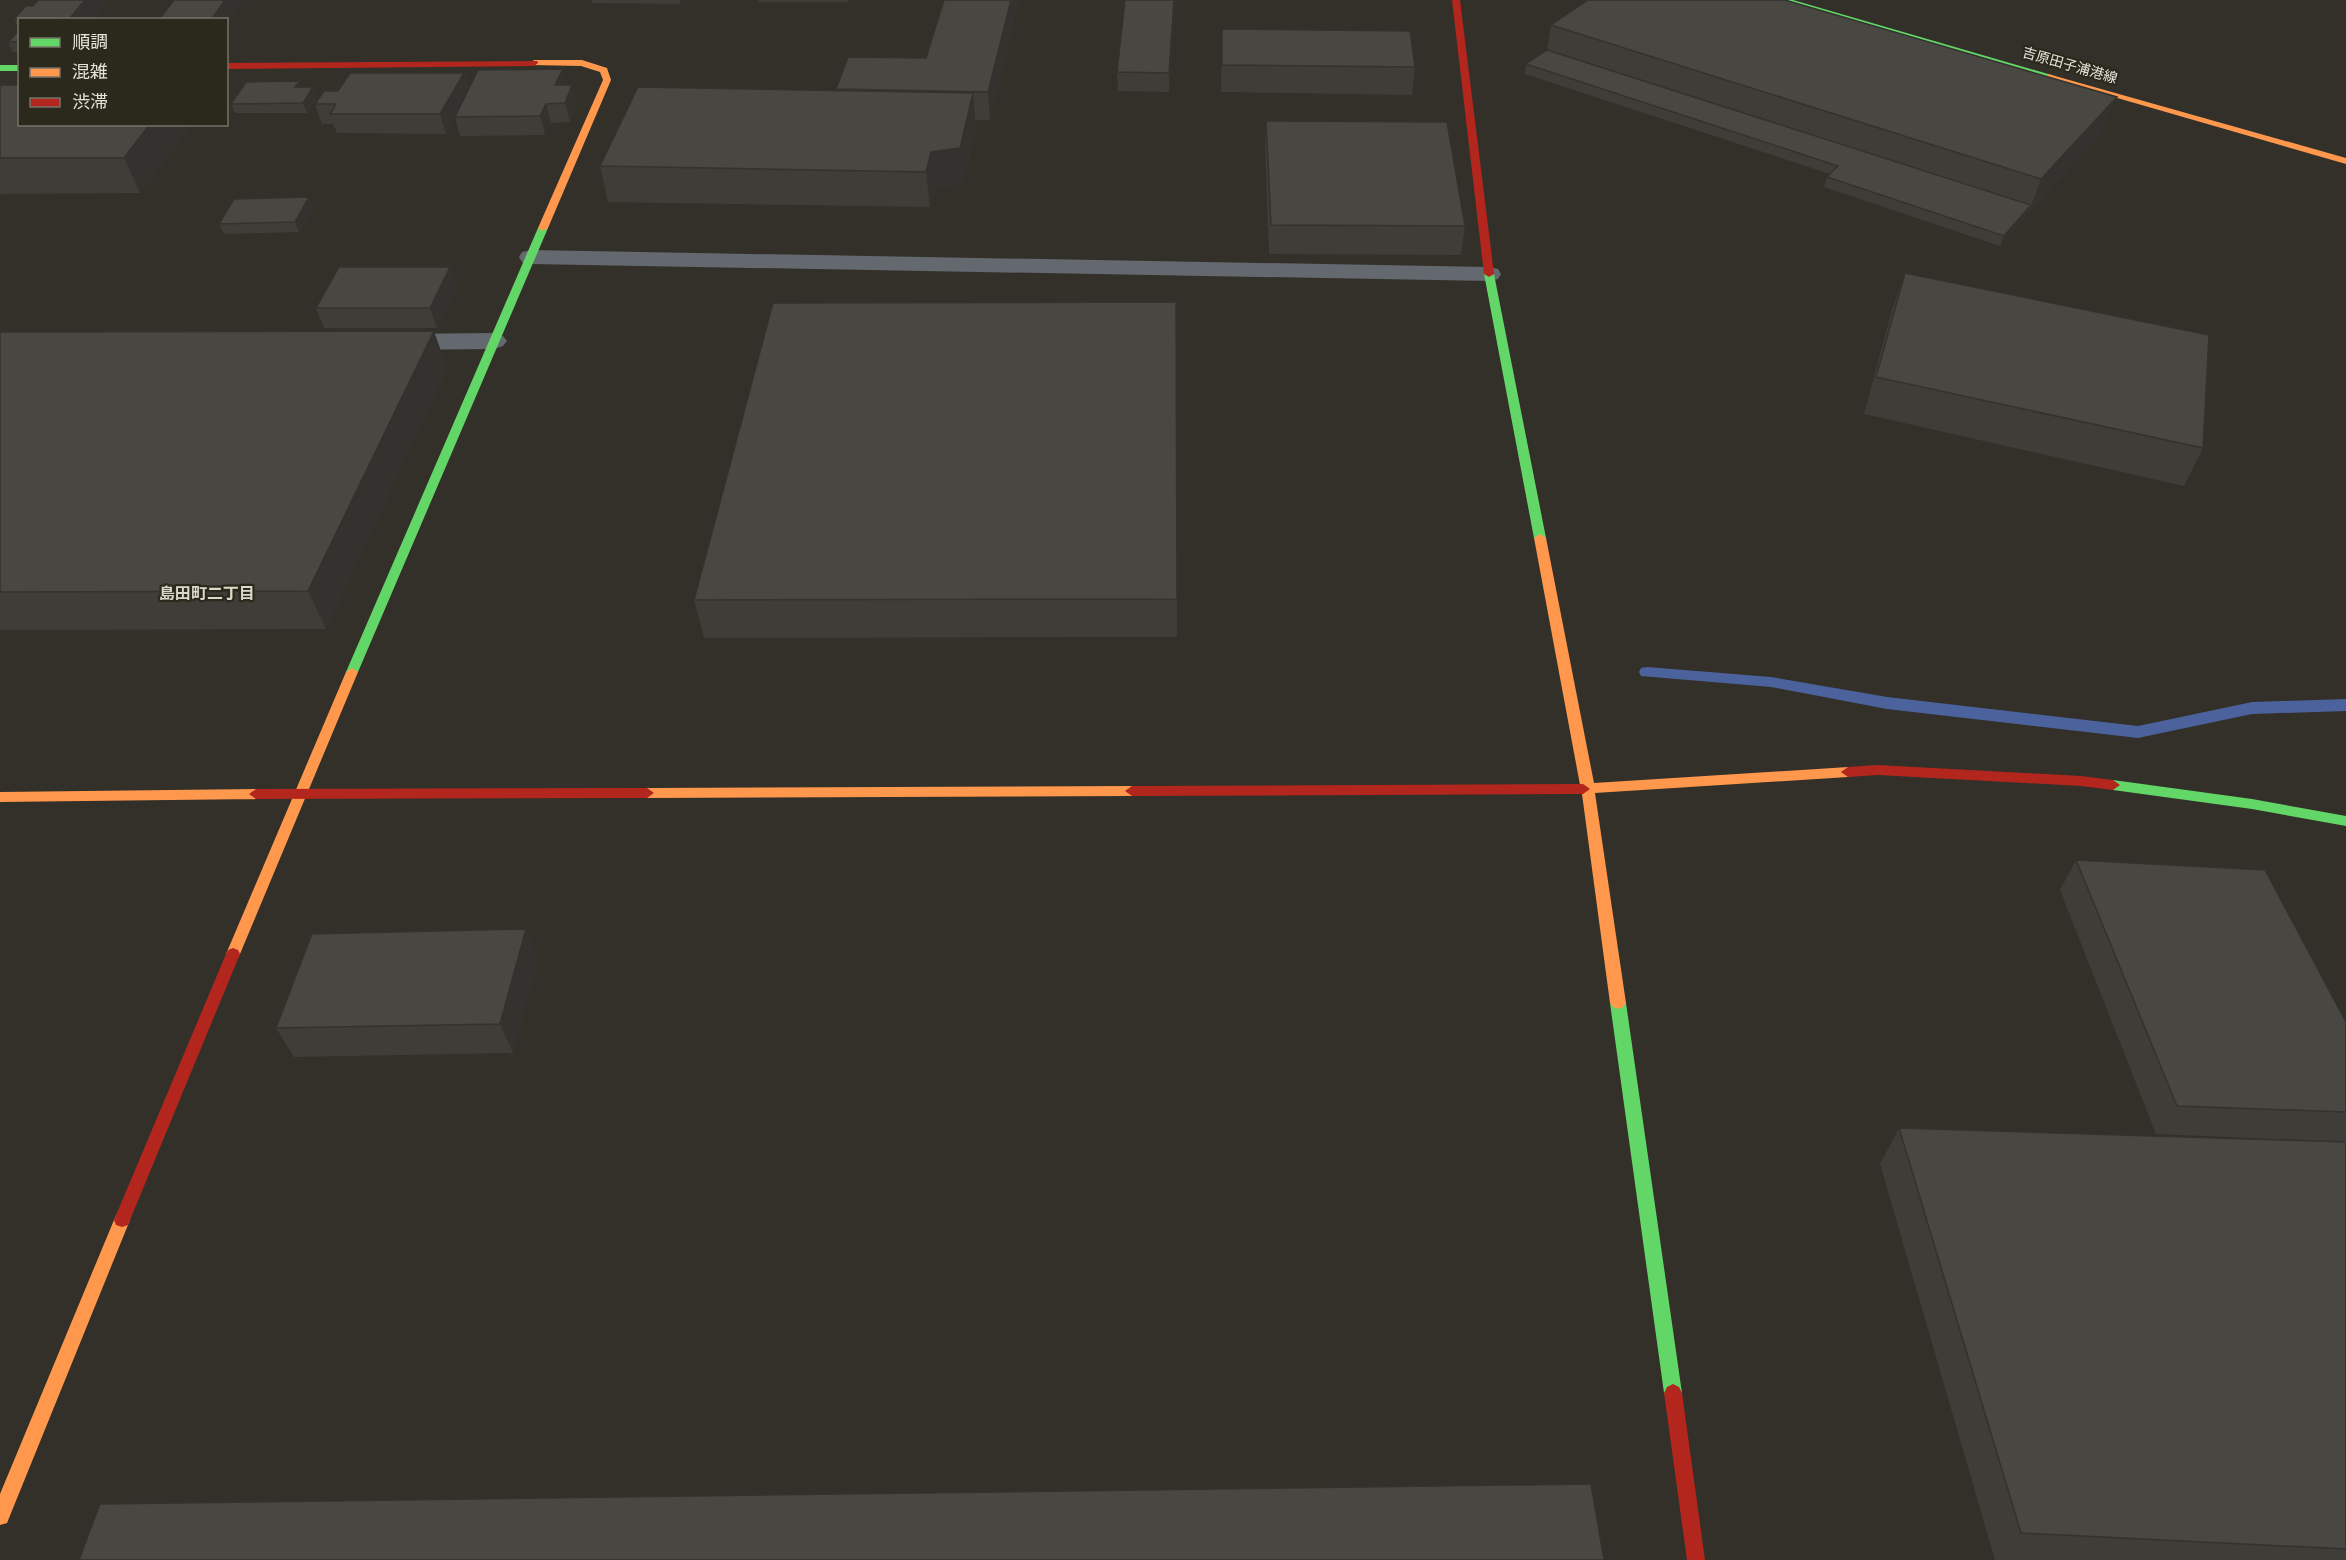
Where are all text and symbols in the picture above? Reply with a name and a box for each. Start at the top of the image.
legend [18,18,228,126]
text: 順調 [72,31,108,53]
street label: 吉原田子浦港線 [2020,44,2119,87]
text: 混雑 [72,61,108,83]
text: 渋滞 [72,91,108,113]
district label: 島田町二丁目 [159,584,255,604]

